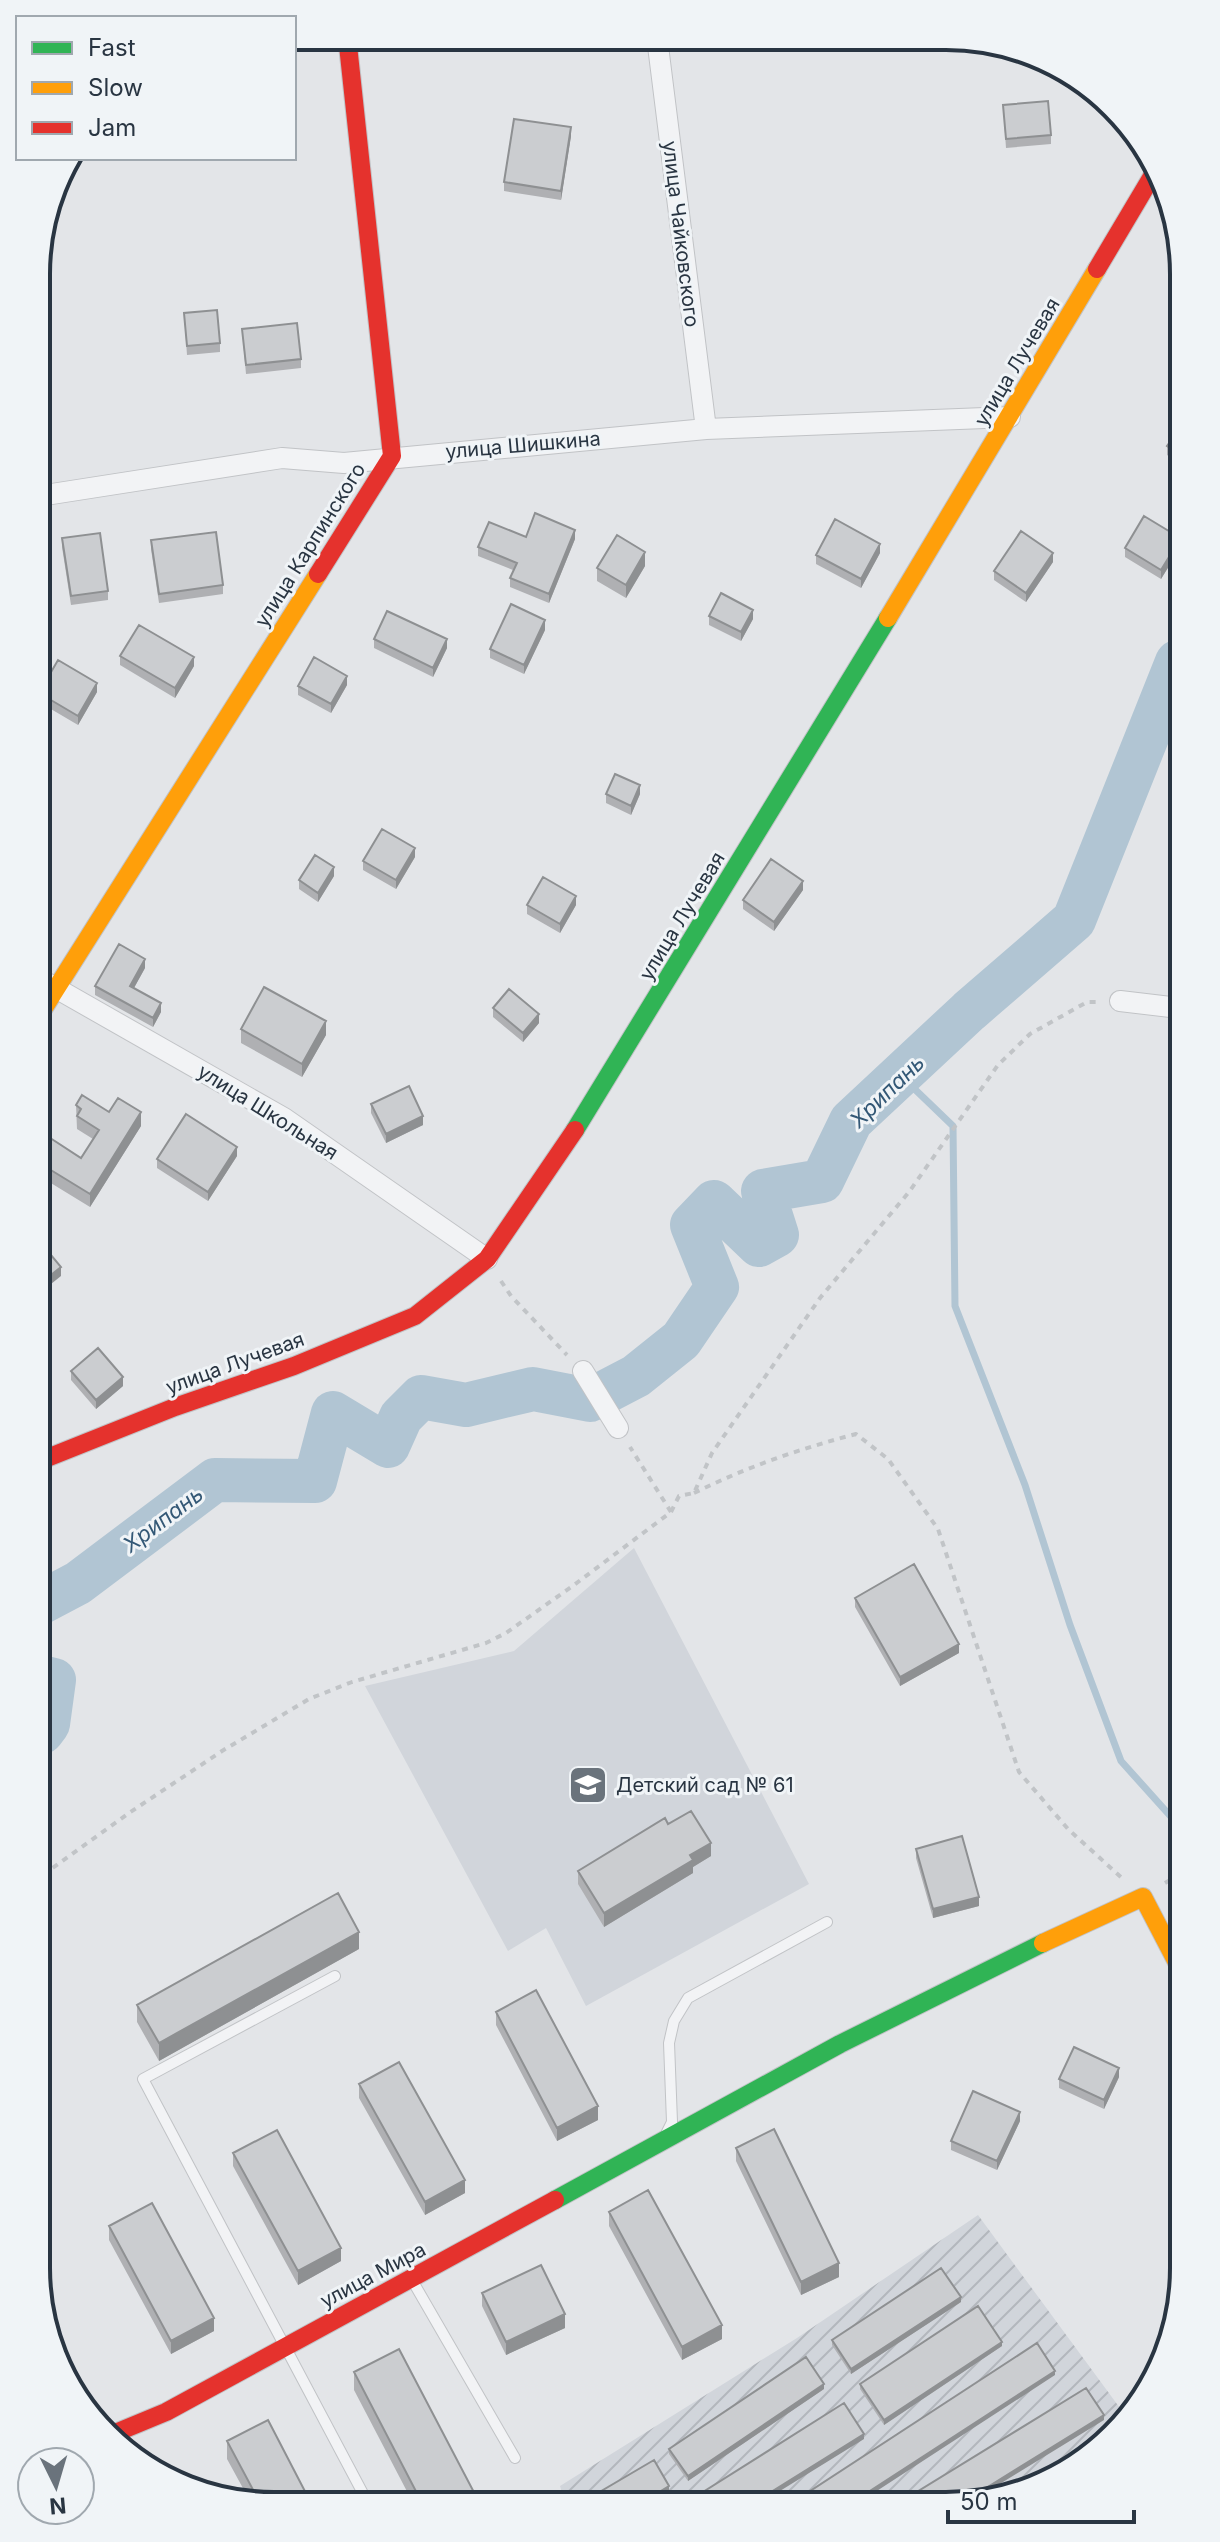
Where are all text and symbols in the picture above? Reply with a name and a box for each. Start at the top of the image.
legend [16,16,296,160]
text: Fast [88,33,136,62]
text: Slow [88,73,143,102]
text: Jam [88,113,136,142]
street label: улица Чайковского [658,140,704,328]
street label: улица Лучевая [969,293,1065,431]
street label: улица Шишкина [444,426,602,464]
street label: улица Карпинского [250,459,370,631]
street label: улица Лучевая [634,847,730,985]
water label: Хрипань [844,1049,930,1133]
street label: улица Школьная [193,1059,343,1165]
street label: улица Лучевая [163,1327,307,1399]
water label: Хрипань [117,1481,208,1558]
school or university icon: Детский сад № 61 [567,1764,609,1806]
place label: Детский сад № 61 [616,1773,794,1797]
street label: улица Мира [316,2237,430,2313]
north arrow [16,2446,96,2526]
scale bar [948,2474,1134,2524]
text: 50 m [960,2487,1018,2516]
text: N [48,2492,67,2520]

